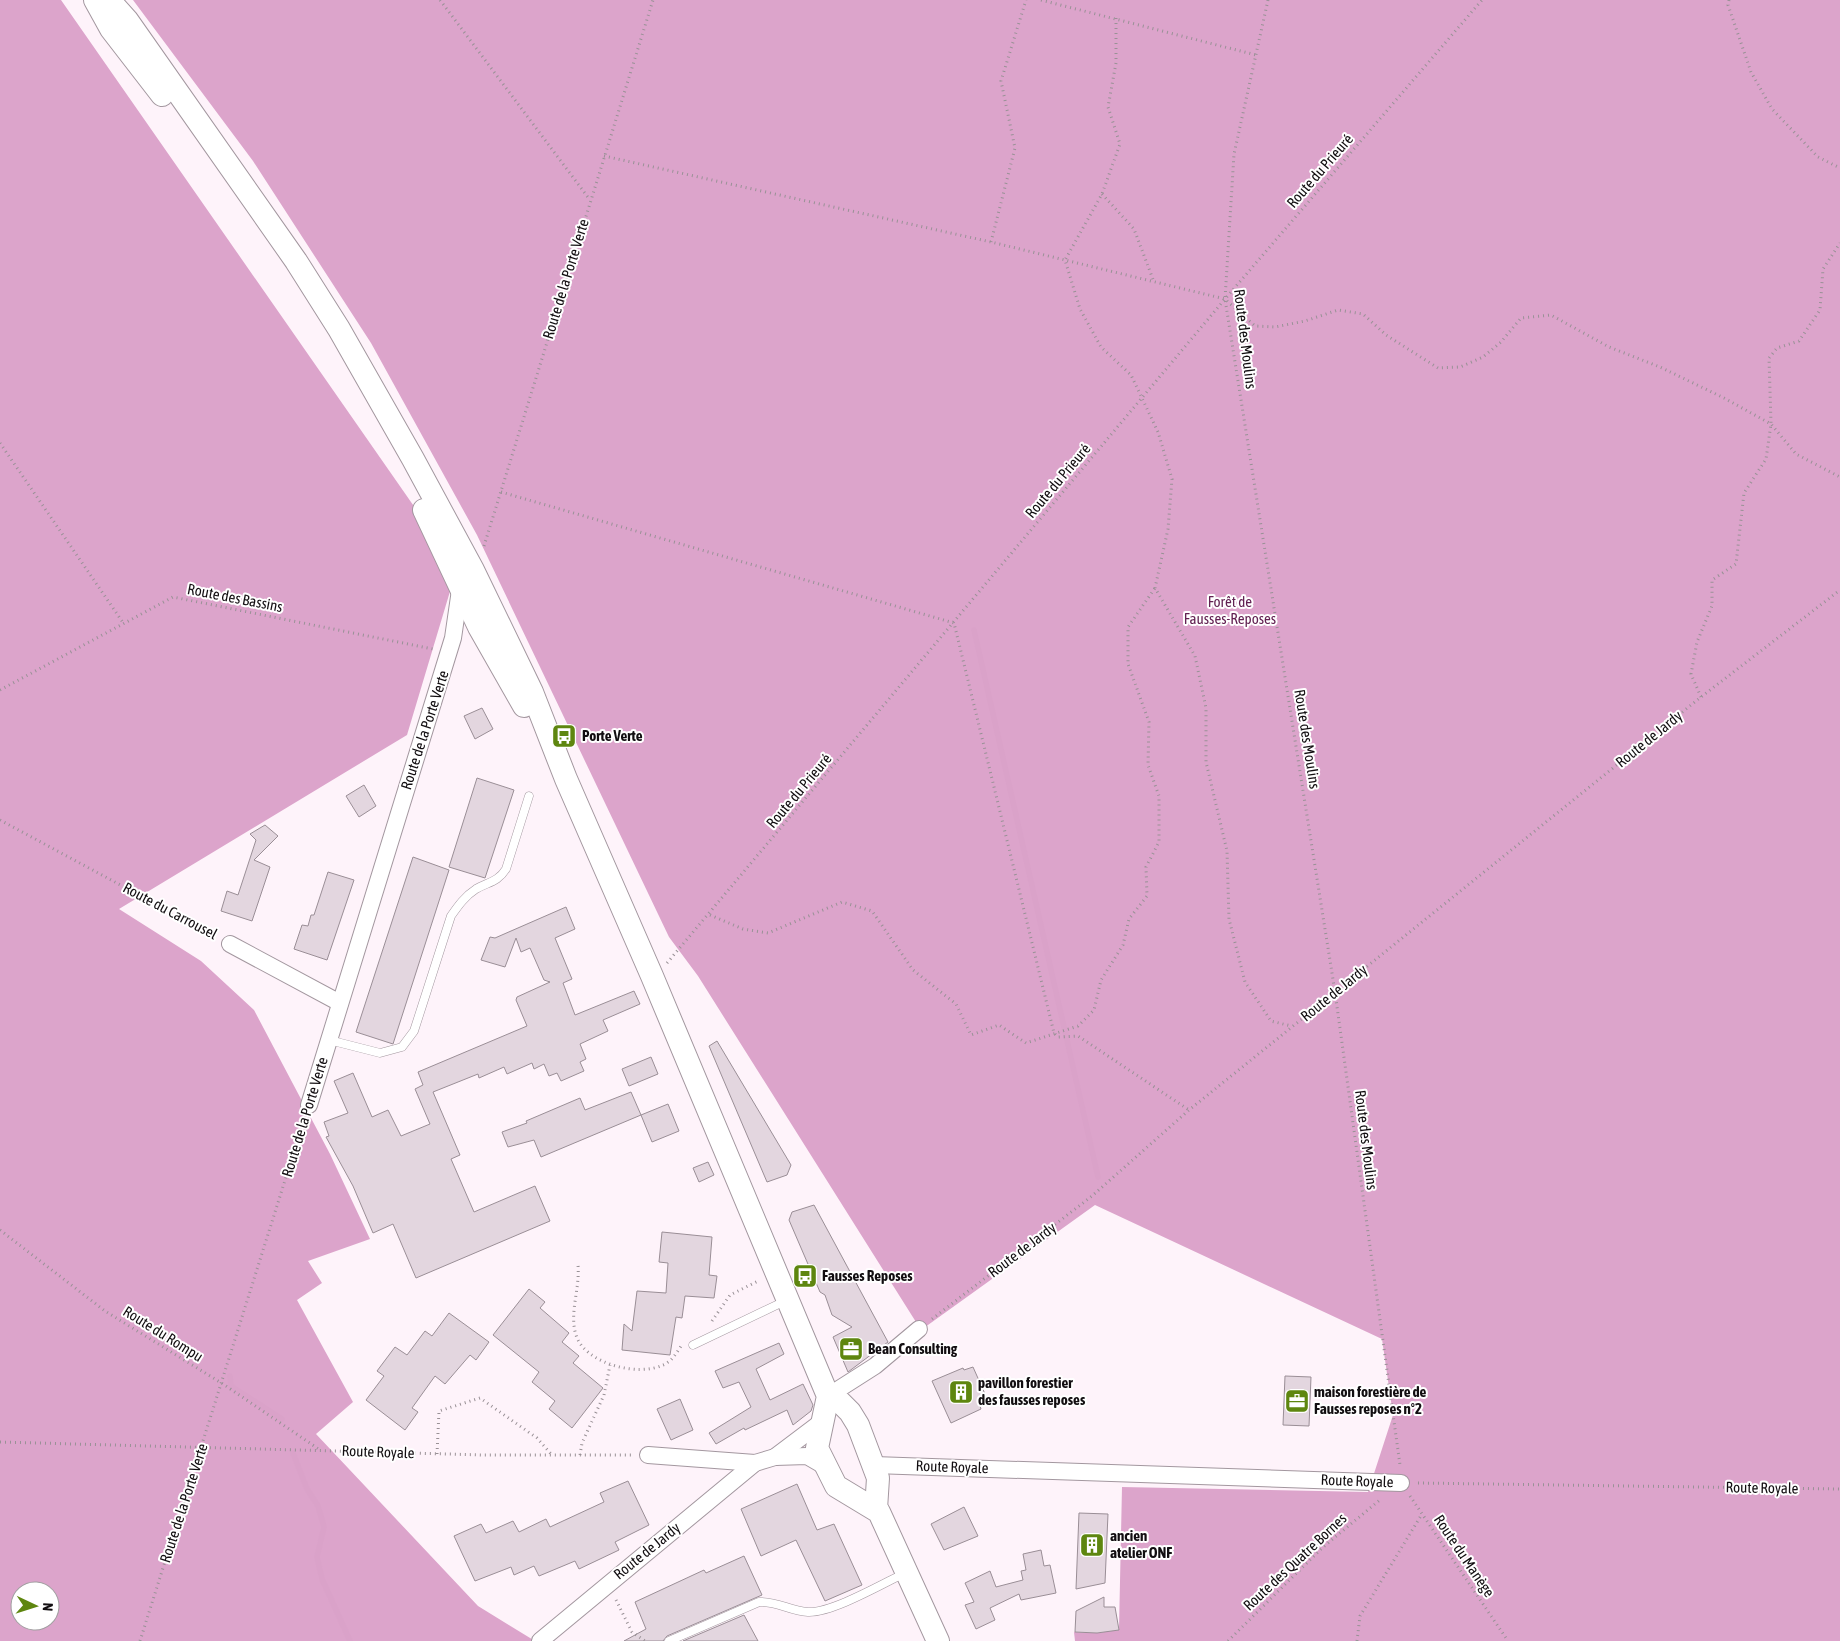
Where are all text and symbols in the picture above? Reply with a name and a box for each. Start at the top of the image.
street label: Route du Prieuré [1283,130,1356,211]
street label: Route de la Porte Verte [539,217,592,341]
street label: Route des Moulins [1231,288,1260,390]
street label: Route du Prieuré [1022,440,1094,521]
street label: Route des Bassins [186,580,284,615]
park label: Forêt de Fausses-Reposes [1184,593,1276,627]
street label: Route de la Porte Verte [397,668,452,792]
street label: Route des Moulins [1291,688,1324,790]
street label: Route de Jardy [1612,707,1685,770]
bus stop icon: Porte Verte [551,723,577,749]
place label: Porte Verte [582,727,643,744]
street label: Route du Prieuré [763,750,835,831]
street label: Route du Carrousel [120,879,220,943]
street label: Route de Jardy [1297,961,1370,1024]
street label: Route de la Porte Verte [278,1055,331,1179]
street label: Route des Moulins [1352,1089,1381,1191]
street label: Route de Jardy [985,1219,1059,1281]
bus stop icon: Fausses Reposes [792,1263,818,1289]
place label: Fausses Reposes [822,1267,913,1284]
street label: Route du Rompu [120,1302,206,1365]
office icon: Bean Consulting [838,1336,864,1362]
place label: Bean Consulting [868,1340,958,1357]
place label: pavillon forestier des fausses reposes [978,1374,1086,1408]
building icon: pavillon forestier des fausses reposes [948,1379,974,1405]
place label: maison forestière de Fausses reposes n°2 [1314,1383,1427,1417]
office icon: maison forestière de Fausses reposes n°2 [1284,1388,1310,1414]
street label: Route de la Porte Verte [156,1441,211,1565]
street label: Route Royale [341,1442,415,1461]
street label: Route Royale [915,1457,989,1476]
street label: Route Royale [1320,1471,1394,1490]
street label: Route Royale [1725,1478,1799,1497]
street label: Route des Quatre Bornes [1240,1510,1350,1614]
street label: Route du Manège [1431,1511,1498,1600]
street label: Route de Jardy [610,1519,683,1582]
place label: ancien atelier ONF [1110,1527,1172,1561]
building icon: ancien atelier ONF [1079,1532,1105,1558]
north arrow [10,1581,60,1631]
text: N [40,1602,56,1612]

